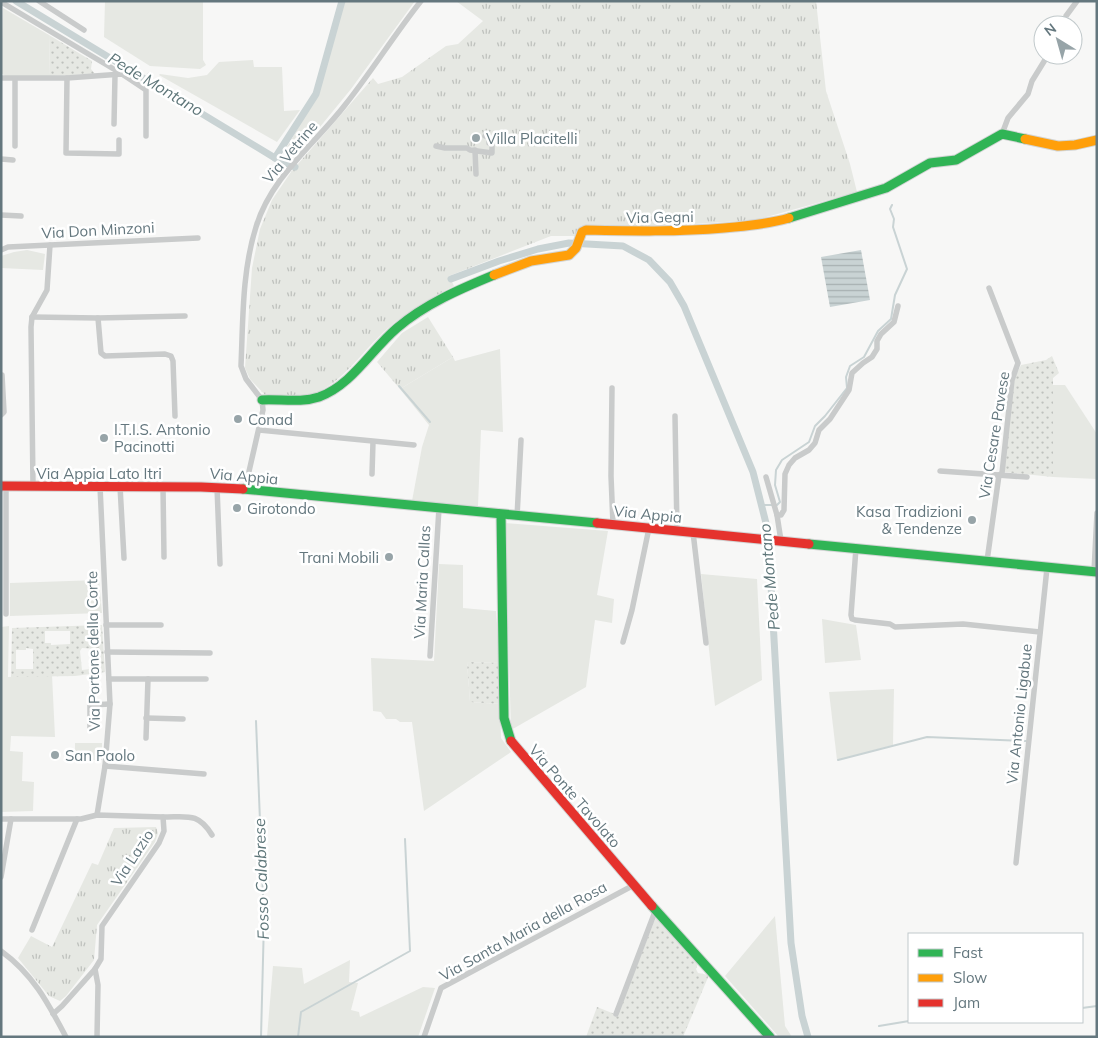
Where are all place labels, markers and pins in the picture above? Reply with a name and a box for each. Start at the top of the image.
place label: Villa Placitelli [486,129,577,148]
marker: Villa Placitelli [470,132,482,144]
place label: Conad [248,410,293,429]
marker: Conad [232,413,244,425]
place label: I.T.I.S. Antonio Pacinotti [114,420,210,456]
marker: I.T.I.S. Antonio Pacinotti [98,432,110,444]
place label: Girotondo [247,499,315,518]
marker: Girotondo [231,502,243,514]
place label: Kasa Tradizioni & Tendenze [856,502,962,538]
marker: Kasa Tradizioni & Tendenze [966,514,978,526]
place label: Trani Mobili [299,548,379,567]
marker: Trani Mobili [383,551,395,563]
place label: San Paolo [65,746,135,765]
marker: San Paolo [49,749,61,761]

